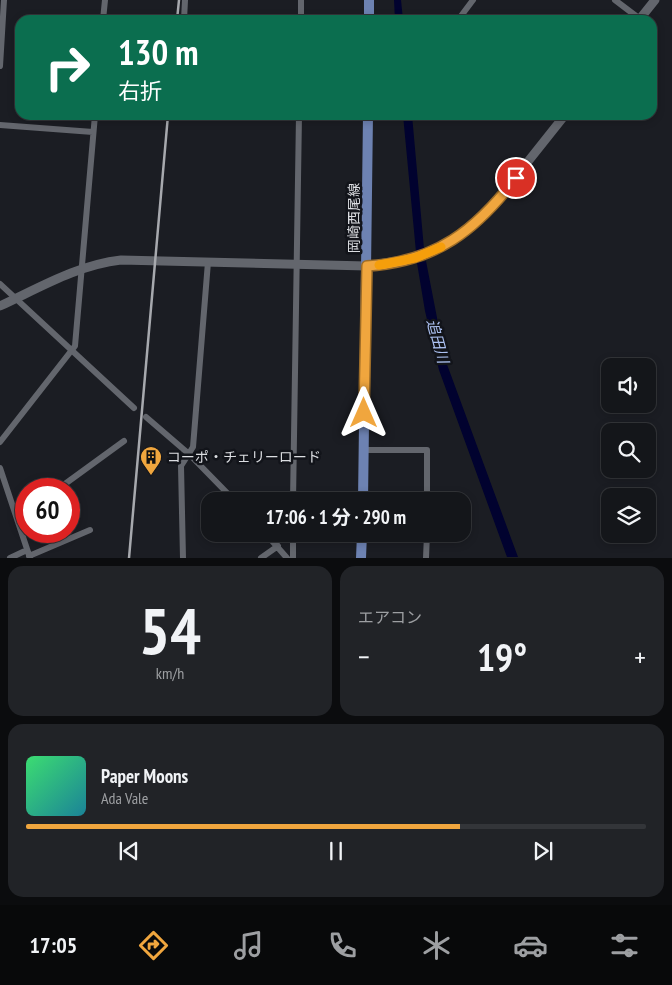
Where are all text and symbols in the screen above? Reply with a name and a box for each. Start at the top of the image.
text: 130 m [118,29,199,75]
icon: right [35,35,100,100]
text: 右折 [118,77,162,105]
pin [495,157,537,199]
icon: arrive [502,164,530,192]
street label: 岡崎西尾線 [345,183,363,253]
water label: 追田川 [423,317,454,367]
map controls [601,358,656,543]
button: sound [601,358,656,413]
position arrow [337,386,389,438]
button: search [601,423,656,478]
building icon: コーポ・チェリーロード [139,445,163,476]
place label: コーポ・チェリーロード [167,448,321,466]
speed limit sign: 60 [15,478,80,543]
button: layers [601,488,656,543]
text: 17:06 · 1 分 · 290 m [266,505,406,529]
text: 54 [139,588,201,672]
text: エアコン [358,607,422,627]
text: 19° [477,632,527,681]
text: − [358,638,370,675]
text: + [634,638,646,675]
text: km/h [156,663,184,683]
text: Paper Moons [101,764,188,788]
text: Ada Vale [101,788,148,808]
icon: previous [115,837,143,865]
icon: pause [322,837,350,865]
icon: next [529,837,557,865]
icon: directions [136,928,171,963]
icon: music [231,928,266,963]
icon: phone [325,928,360,963]
icon: climate [419,928,454,963]
icon: car [513,928,548,963]
icon: filters [607,928,642,963]
text: 17:05 [30,931,77,959]

